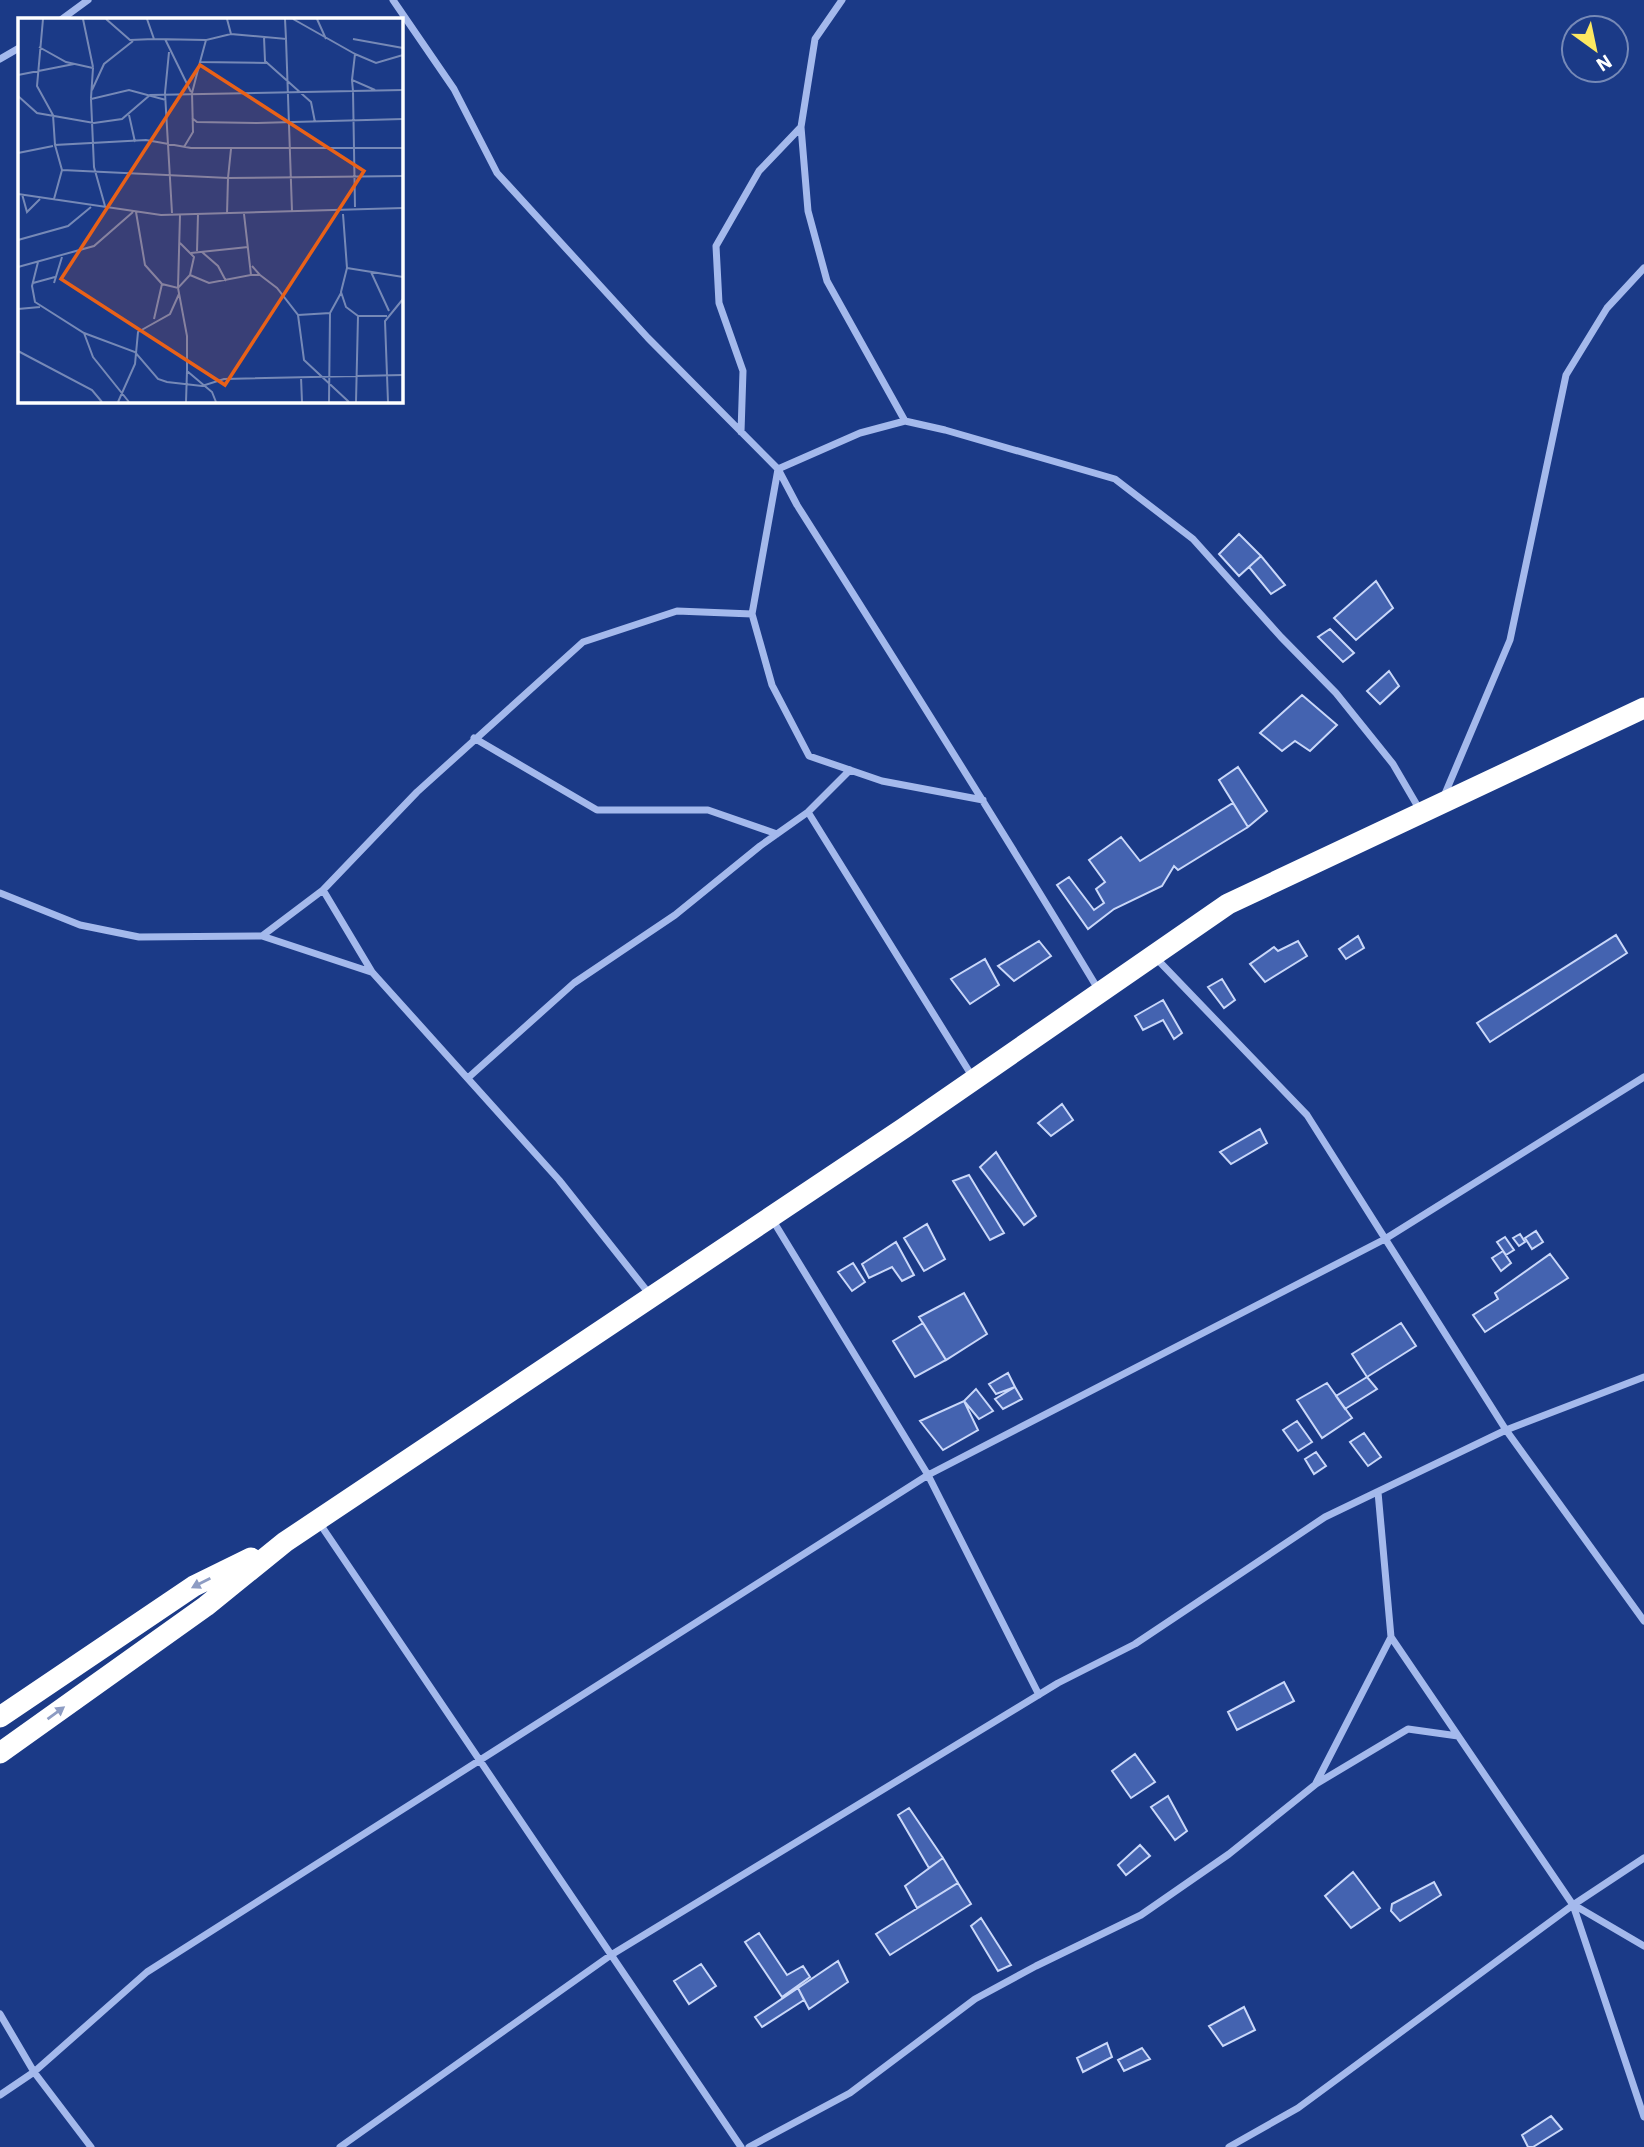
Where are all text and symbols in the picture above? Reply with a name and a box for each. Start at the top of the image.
north arrow [1560,14,1630,84]
inset map [18,18,402,402]
text: N [1592,49,1617,77]
one-way arrow [192,1577,211,1589]
one-way arrow [46,1706,65,1720]

